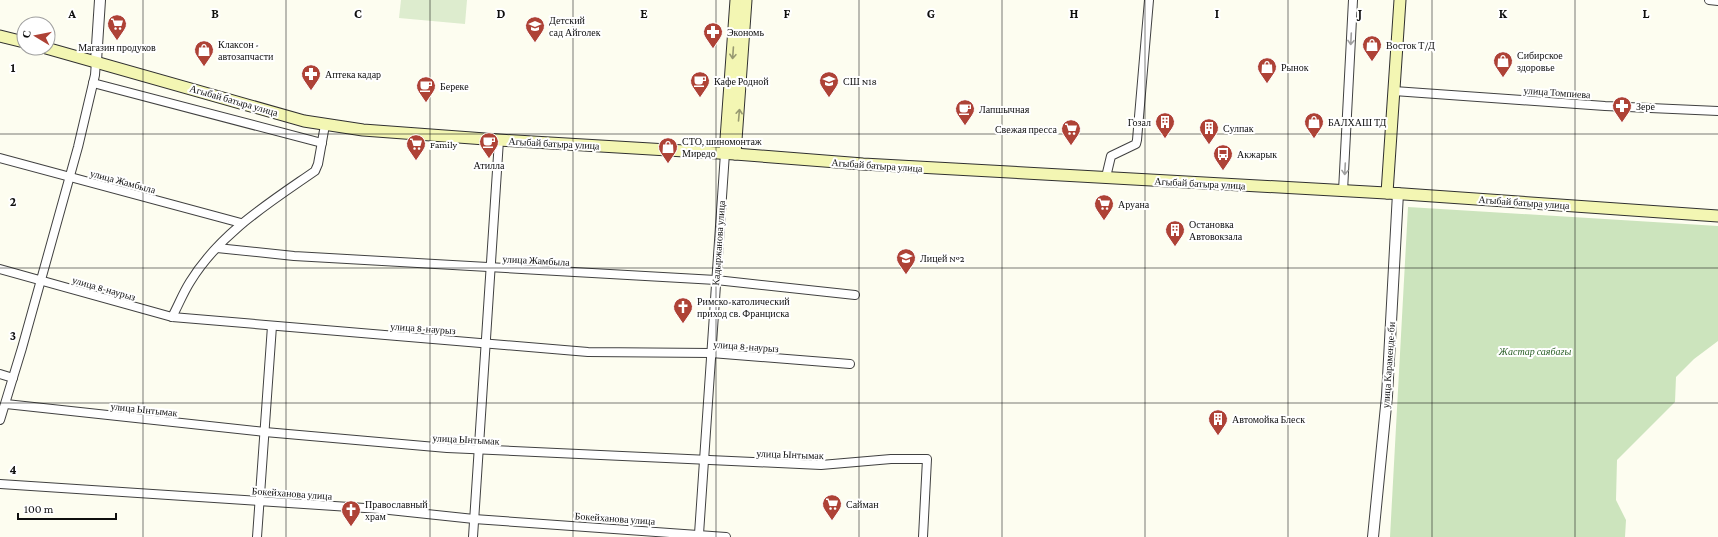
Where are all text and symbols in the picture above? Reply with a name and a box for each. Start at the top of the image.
text: A [67,6,76,21]
text: B [211,6,219,21]
text: C [354,6,362,21]
text: D [497,6,506,21]
text: E [640,6,648,21]
text: F [784,6,791,21]
text: G [927,6,935,21]
text: H [1070,6,1079,21]
text: I [1215,6,1219,21]
text: J [1356,6,1362,21]
text: K [1499,6,1508,21]
text: L [1643,6,1650,21]
supermarket icon: Магазин продуков [106,13,128,41]
school or university icon: Детский сад Айголек [524,15,546,43]
place label: Детский сад Айголек [549,15,601,38]
north arrow [16,16,56,56]
pharmacy icon: Экономь [702,21,724,49]
place label: Экономь [727,27,764,38]
text: С [20,29,33,39]
one-way arrow [1347,32,1355,45]
shop icon: Восток Т/Д [1361,34,1383,62]
shop icon: Клаксон - автозапчасти [193,39,215,67]
place label: Клаксон - автозапчасти [218,39,274,62]
place label: Восток Т/Д [1386,40,1435,51]
place label: Магазин продуков [78,42,156,53]
one-way arrow [729,46,736,59]
shop icon: Сибирское здоровье [1492,50,1514,78]
place label: Сибирское здоровье [1517,50,1563,73]
shop icon: Рынок [1256,56,1278,84]
text: 1 [11,60,16,75]
place label: Рынок [1281,62,1309,73]
pharmacy icon: Аптека кадар [300,63,322,91]
place label: Аптека кадар [325,69,381,80]
cafe icon: Кафе Родной [689,70,711,98]
school or university icon: СШ N18 [818,70,840,98]
cafe icon: Береке [415,75,437,103]
place label: Кафе Родной [714,76,769,87]
place label: СШ N18 [843,76,877,87]
place label: Береке [440,81,469,92]
street label: Агыбай батыра улица [189,83,280,118]
street label: улица Томпиева [1523,85,1591,100]
pharmacy icon: Зере [1611,95,1633,123]
cafe icon: Лапшычная [954,98,976,126]
place label: Зере [1636,101,1655,112]
place label: Лапшычная [979,104,1030,115]
one-way arrow [735,109,742,122]
building icon: Гозал [1154,111,1176,139]
shop icon: БАЛХАШ ТД [1303,111,1325,139]
place label: Гозал [1128,117,1151,128]
building icon: Сулпак [1198,117,1220,145]
place label: БАЛХАШ ТД [1328,117,1386,128]
supermarket icon: Свежая пресса [1060,118,1082,146]
place label: Сулпак [1223,123,1254,134]
place label: Свежая пресса [995,124,1058,135]
cafe icon: Атилла [478,131,500,159]
supermarket icon: Family [405,133,427,161]
street label: Агыбай батыра улица [508,136,600,151]
shop icon: СТО, шиномонтаж Миредо [657,136,679,164]
place label: СТО, шиномонтаж Миредо [682,136,762,159]
place label: Family [430,139,458,150]
bus stop icon: Акжарык [1212,143,1234,171]
place label: Акжарык [1237,149,1277,160]
street label: Агыбай батыра улица [831,157,923,174]
place label: Атилла [474,160,505,171]
one-way arrow [1341,162,1348,175]
street label: улица Жамбыла [89,167,157,196]
street label: Агыбай батыра улица [1154,176,1246,191]
supermarket icon: Аруана [1093,193,1115,221]
text: 2 [10,194,17,209]
street label: Агыбай батыра улица [1478,194,1570,211]
place label: Аруана [1118,199,1150,210]
street label: Кадыржанова улица [710,200,727,286]
building icon: Остановка Автовокзала [1164,219,1186,247]
place label: Остановка Автовокзала [1189,219,1243,242]
school or university icon: Лицей №2 [895,247,917,275]
street label: улица Жамбыла [502,253,570,268]
place label: Лицей №2 [920,253,965,264]
street label: улица 8-наурыз [71,274,137,303]
church icon: Римско-католический приход св. Франциска [672,296,694,324]
place label: Римско-католический приход св. Франциска [697,296,790,319]
street label: улица 8-наурыз [390,321,456,336]
street label: улица Караменде-би [1380,321,1397,409]
text: 3 [10,328,16,343]
street label: улица 8-наурыз [713,339,779,354]
park label: Жастар саябағы [1498,346,1571,357]
street label: улица Ынтымак [110,401,178,418]
building icon: Автомойка Блеск [1207,408,1229,436]
place label: Автомойка Блеск [1232,414,1305,425]
street label: улица Ынтымак [432,432,500,447]
street label: улица Ынтымак [756,448,824,461]
text: 4 [9,462,17,477]
street label: Бокейханова улица [251,485,333,502]
supermarket icon: Сайман [821,493,843,521]
scale bar [18,495,116,521]
church icon: Православный храм [340,499,362,527]
place label: Православный храм [365,499,428,522]
place label: Сайман [846,499,879,510]
text: 100 m [24,502,54,516]
street label: Бокейханова улица [574,510,656,527]

